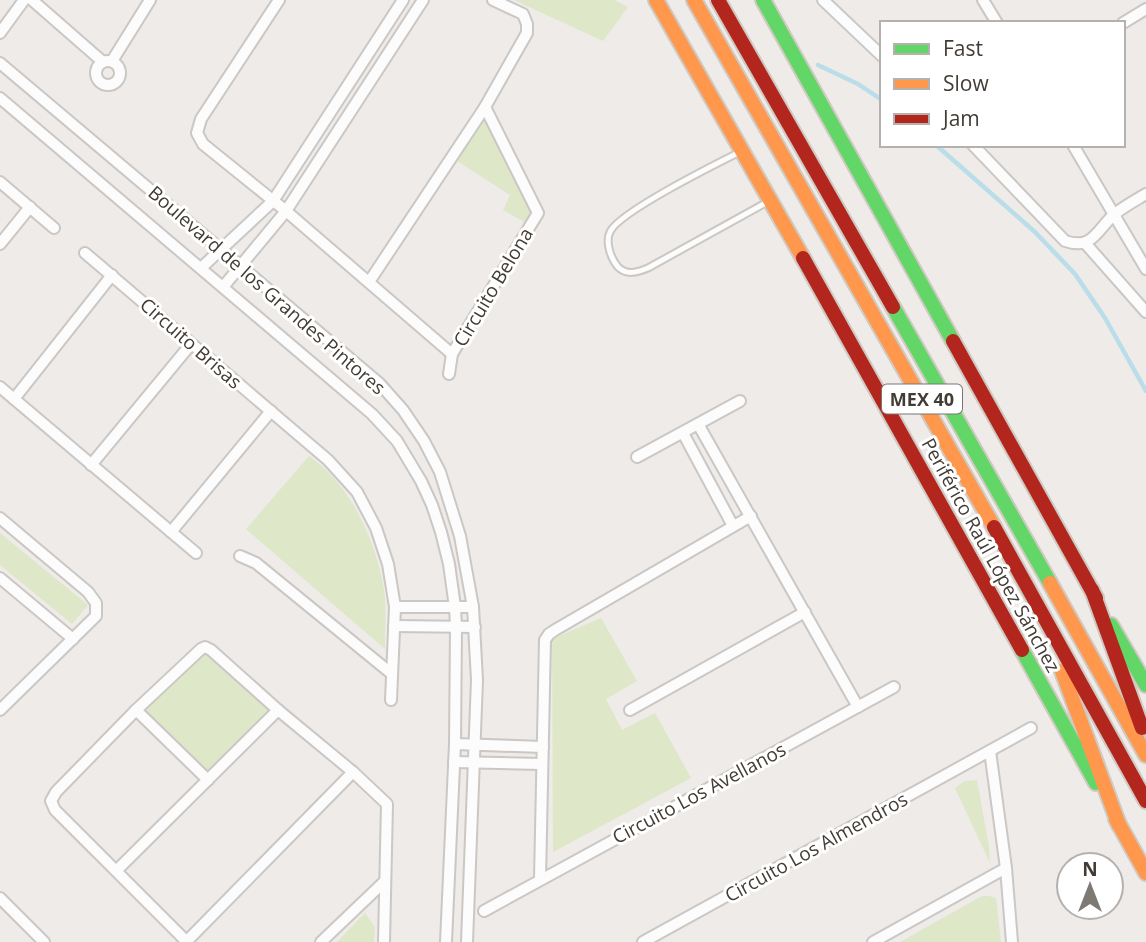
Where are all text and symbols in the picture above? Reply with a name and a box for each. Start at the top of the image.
legend [880,21,1125,147]
text: Fast [943,34,983,62]
text: Slow [943,69,989,97]
text: Jam [941,104,980,132]
street label: Boulevard de los Grandes Pintores [143,180,391,400]
street label: Circuito Belona [447,223,539,351]
street label: Circuito Brisas [135,292,247,394]
road number: MEX 40 [882,384,962,414]
street label: Periférico Raúl López Sánchez [916,433,1066,677]
street label: Circuito Los Avellanos [608,736,790,850]
street label: Circuito Los Almendros [720,786,912,908]
north arrow [1055,851,1125,921]
text: N [1082,856,1098,882]

